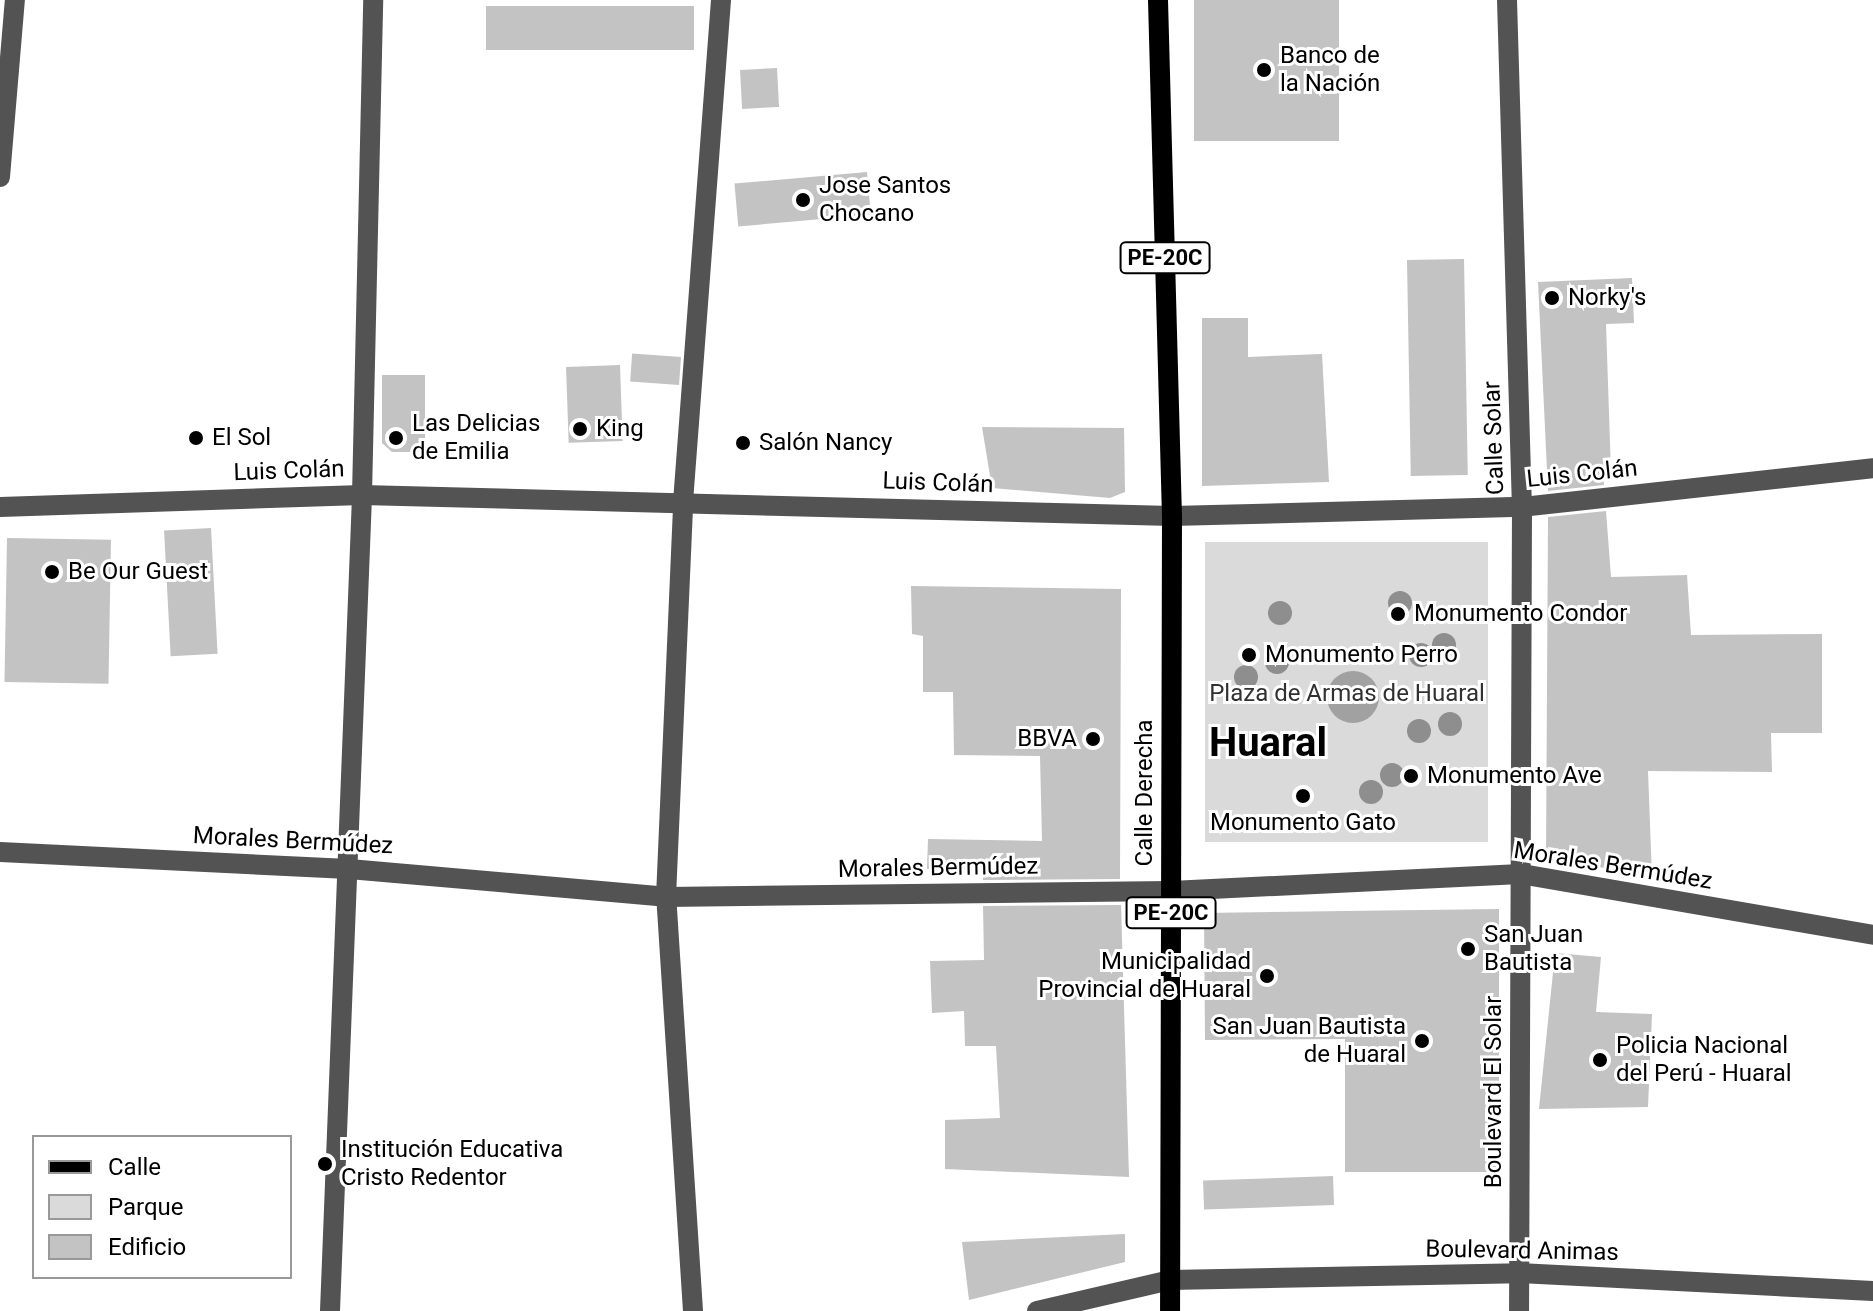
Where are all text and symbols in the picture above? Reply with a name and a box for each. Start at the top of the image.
place label: Banco de la Nación [1280,42,1380,98]
marker: Banco de la Nación [1255,61,1273,79]
place label: Jose Santos Chocano [819,172,951,228]
marker: Jose Santos Chocano [794,191,812,209]
road number: PE-20C [1119,240,1211,276]
place label: Norky's [1568,284,1646,312]
marker: Norky's [1543,289,1561,307]
street label: Calle Solar [1478,381,1510,495]
place label: Las Delicias de Emilia [412,410,540,466]
place label: King [596,415,644,443]
marker: King [571,420,589,438]
place label: El Sol [212,424,271,452]
marker: El Sol [187,429,205,447]
marker: Las Delicias de Emilia [387,429,405,447]
place label: Salón Nancy [759,429,892,457]
marker: Salón Nancy [734,434,752,452]
street label: Luis Colán [1525,454,1639,494]
street label: Luis Colán [233,455,345,487]
street label: Luis Colán [882,467,994,499]
place label: Be Our Guest [68,558,208,586]
marker: Be Our Guest [43,563,61,581]
place label: Monumento Condor [1414,600,1627,628]
marker: Monumento Condor [1389,605,1407,623]
place label: Monumento Perro [1265,641,1458,669]
marker: Monumento Perro [1240,646,1258,664]
park label: Plaza de Armas de Huaral [1209,680,1485,708]
district label: Huaral [1209,719,1327,767]
street label: Calle Derecha [1131,720,1159,866]
place label: BBVA [1017,725,1077,753]
marker: BBVA [1084,730,1102,748]
place label: Monumento Ave [1427,762,1602,790]
marker: Monumento Ave [1402,767,1420,785]
marker: Monumento Gato [1294,787,1312,805]
place label: Monumento Gato [1210,809,1396,837]
street label: Morales Bermúdez [192,821,394,861]
street label: Morales Bermúdez [1512,836,1714,896]
street label: Morales Bermúdez [838,852,1038,884]
road number: PE-20C [1125,895,1217,931]
place label: San Juan Bautista [1484,921,1583,977]
marker: San Juan Bautista [1459,940,1477,958]
place label: Municipalidad Provincial de Huaral [1038,948,1251,1004]
marker: Municipalidad Provincial de Huaral [1258,967,1276,985]
street label: Boulevard El Solar [1480,996,1508,1188]
place label: San Juan Bautista de Huaral [1213,1013,1406,1069]
marker: San Juan Bautista de Huaral [1413,1032,1431,1050]
place label: Policia Nacional del Perú - Huaral [1616,1032,1792,1088]
marker: Policia Nacional del Perú - Huaral [1591,1051,1609,1069]
legend [32,1135,292,1279]
place label: Institución Educativa Cristo Redentor [341,1136,563,1192]
text: Calle [108,1153,161,1181]
marker: Institución Educativa Cristo Redentor [316,1155,334,1173]
text: Parque [108,1193,184,1221]
text: Edificio [108,1233,186,1261]
street label: Boulevard Animas [1425,1235,1619,1267]

